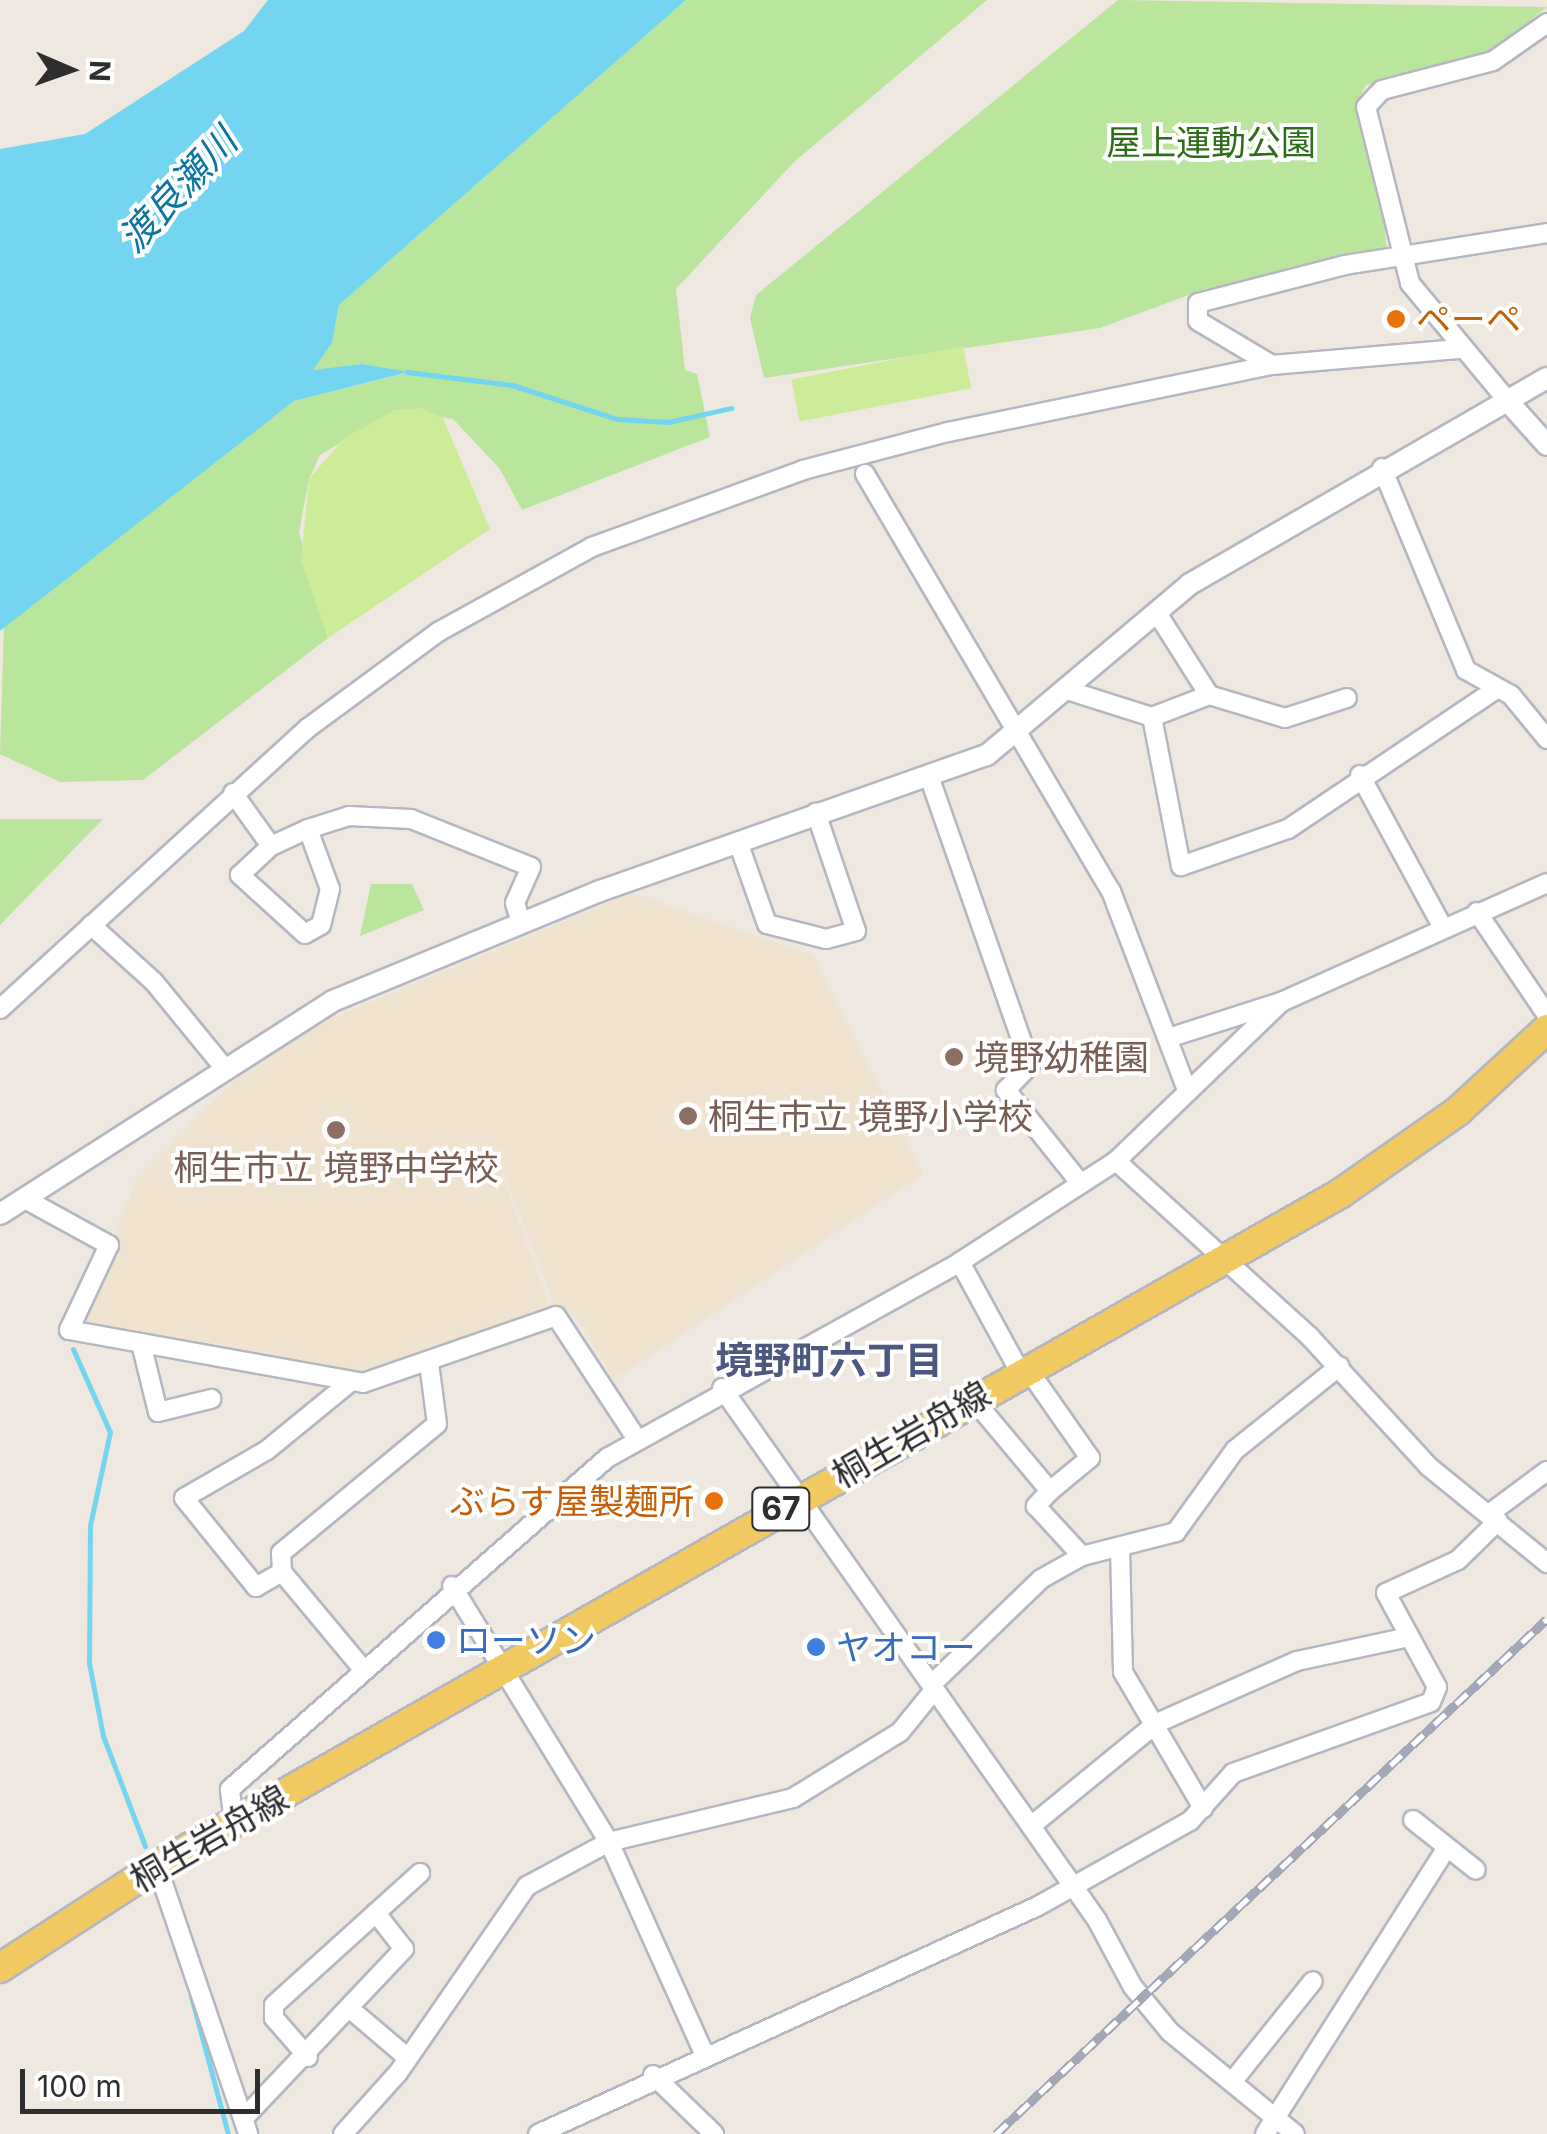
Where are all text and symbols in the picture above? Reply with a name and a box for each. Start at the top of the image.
north arrow [20,20,120,120]
text: N [83,60,117,82]
water label: 渡良瀬川 [109,119,247,261]
park label: 屋上運動公園 [1106,121,1316,163]
place label: ペーペ [1416,298,1521,340]
marker: ペーペ [1385,308,1407,330]
place label: 境野幼稚園 [974,1036,1149,1078]
marker: 境野幼稚園 [943,1046,965,1068]
place label: 桐生市立 境野小学校 [708,1095,1033,1137]
marker: 桐生市立 境野小学校 [677,1105,699,1127]
marker: 桐生市立 境野中学校 [325,1119,347,1141]
place label: 桐生市立 境野中学校 [174,1146,498,1188]
district label: 境野町六丁目 [715,1338,943,1384]
street label: 桐生岩舟線 [825,1372,997,1496]
place label: ぶらす屋製麺所 [449,1480,694,1522]
road number: 67 [751,1482,811,1536]
marker: ぶらす屋製麺所 [703,1490,725,1512]
place label: ローソン [456,1619,596,1661]
place label: ヤオコー [836,1626,976,1668]
marker: ローソン [425,1629,447,1651]
marker: ヤオコー [805,1636,827,1658]
street label: 桐生岩舟線 [123,1776,295,1900]
scale bar [25,2049,265,2111]
text: 100 m [37,2068,122,2104]

